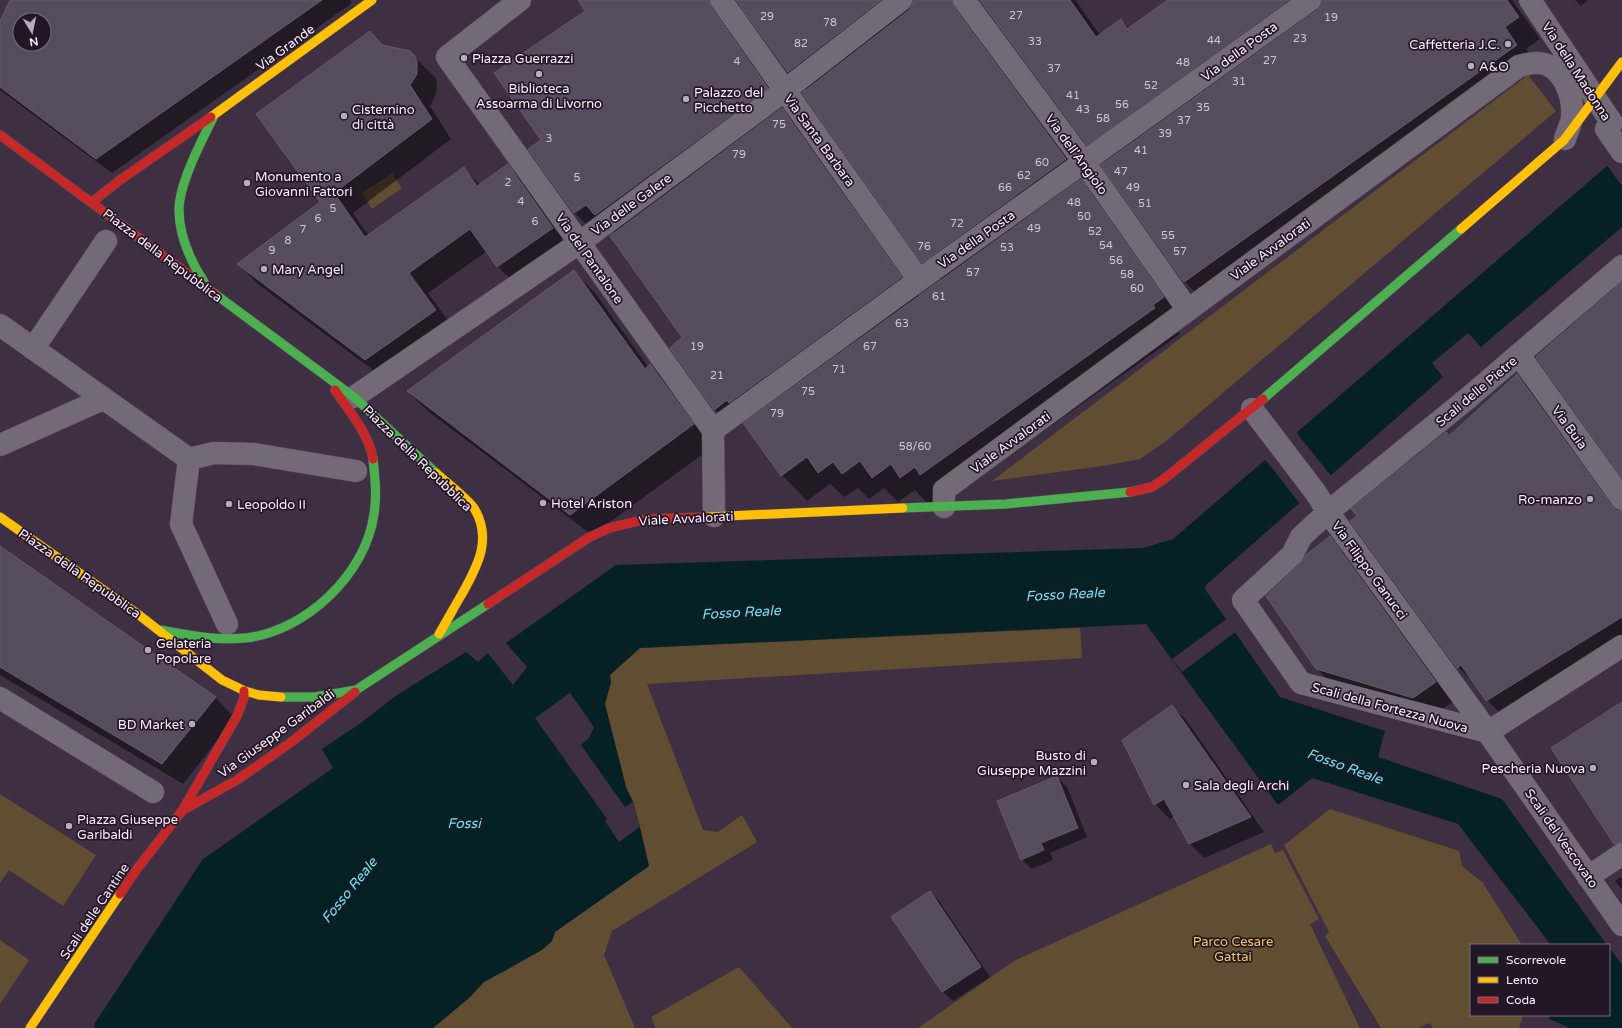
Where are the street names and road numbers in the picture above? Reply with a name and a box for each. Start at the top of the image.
street label: Via della Posta [1198,19,1281,85]
street label: Via della Madonna [1538,19,1614,124]
street label: Via Grande [253,21,318,74]
street label: Via Santa Barbara [780,91,858,190]
street label: Via dell'Angiolo [1042,111,1111,198]
street label: Via delle Galere [588,170,675,239]
street label: Piazza della Repubblica [100,206,225,306]
street label: Via della Posta [935,207,1018,272]
street label: Via del Pantalone [552,210,626,307]
street label: Viale Avvalorati [1227,215,1314,284]
street label: Scali delle Pietre [1433,353,1521,430]
street label: Piazza della Repubblica [359,402,475,515]
street label: Via Buia [1548,403,1590,453]
street label: Viale Avvalorati [967,408,1054,477]
street label: Viale Avvalorati [638,509,734,529]
street label: Via Filippo Ganucci [1328,518,1410,623]
street label: Piazza della Repubblica [15,526,144,622]
street label: Scali della Fortezza Nuova [1310,679,1470,737]
street label: Via Giuseppe Garibaldi [215,686,338,781]
street label: Scali del Vescovato [1521,786,1602,891]
street label: Scali delle Cantine [57,860,133,963]

